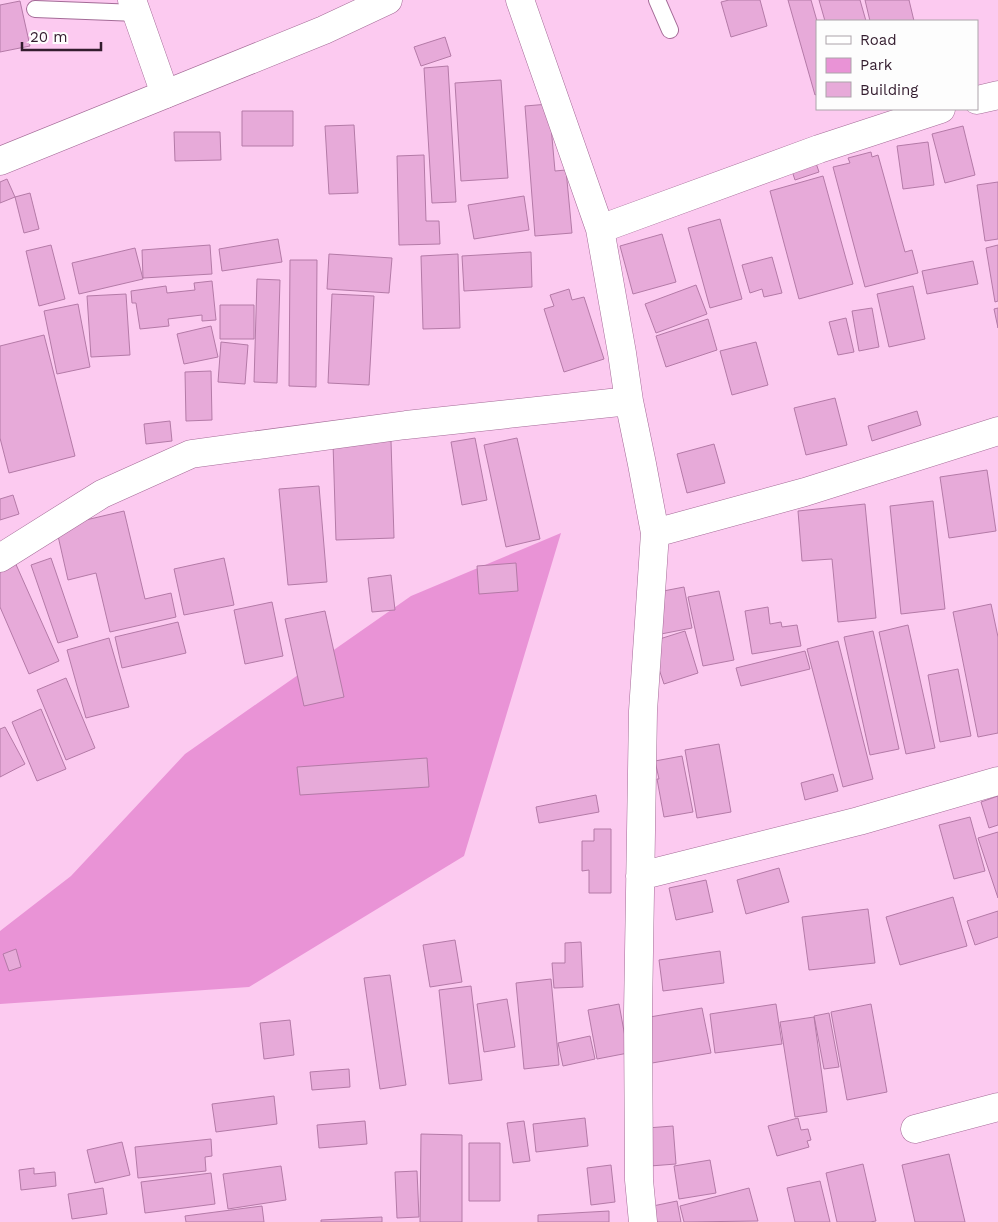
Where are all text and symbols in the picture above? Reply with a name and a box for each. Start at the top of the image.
scale bar [22,20,101,52]
legend [816,20,978,110]
text: 20 m [30,28,68,46]
text: Road [860,31,897,49]
text: Park [860,56,893,74]
text: Building [860,81,918,99]

